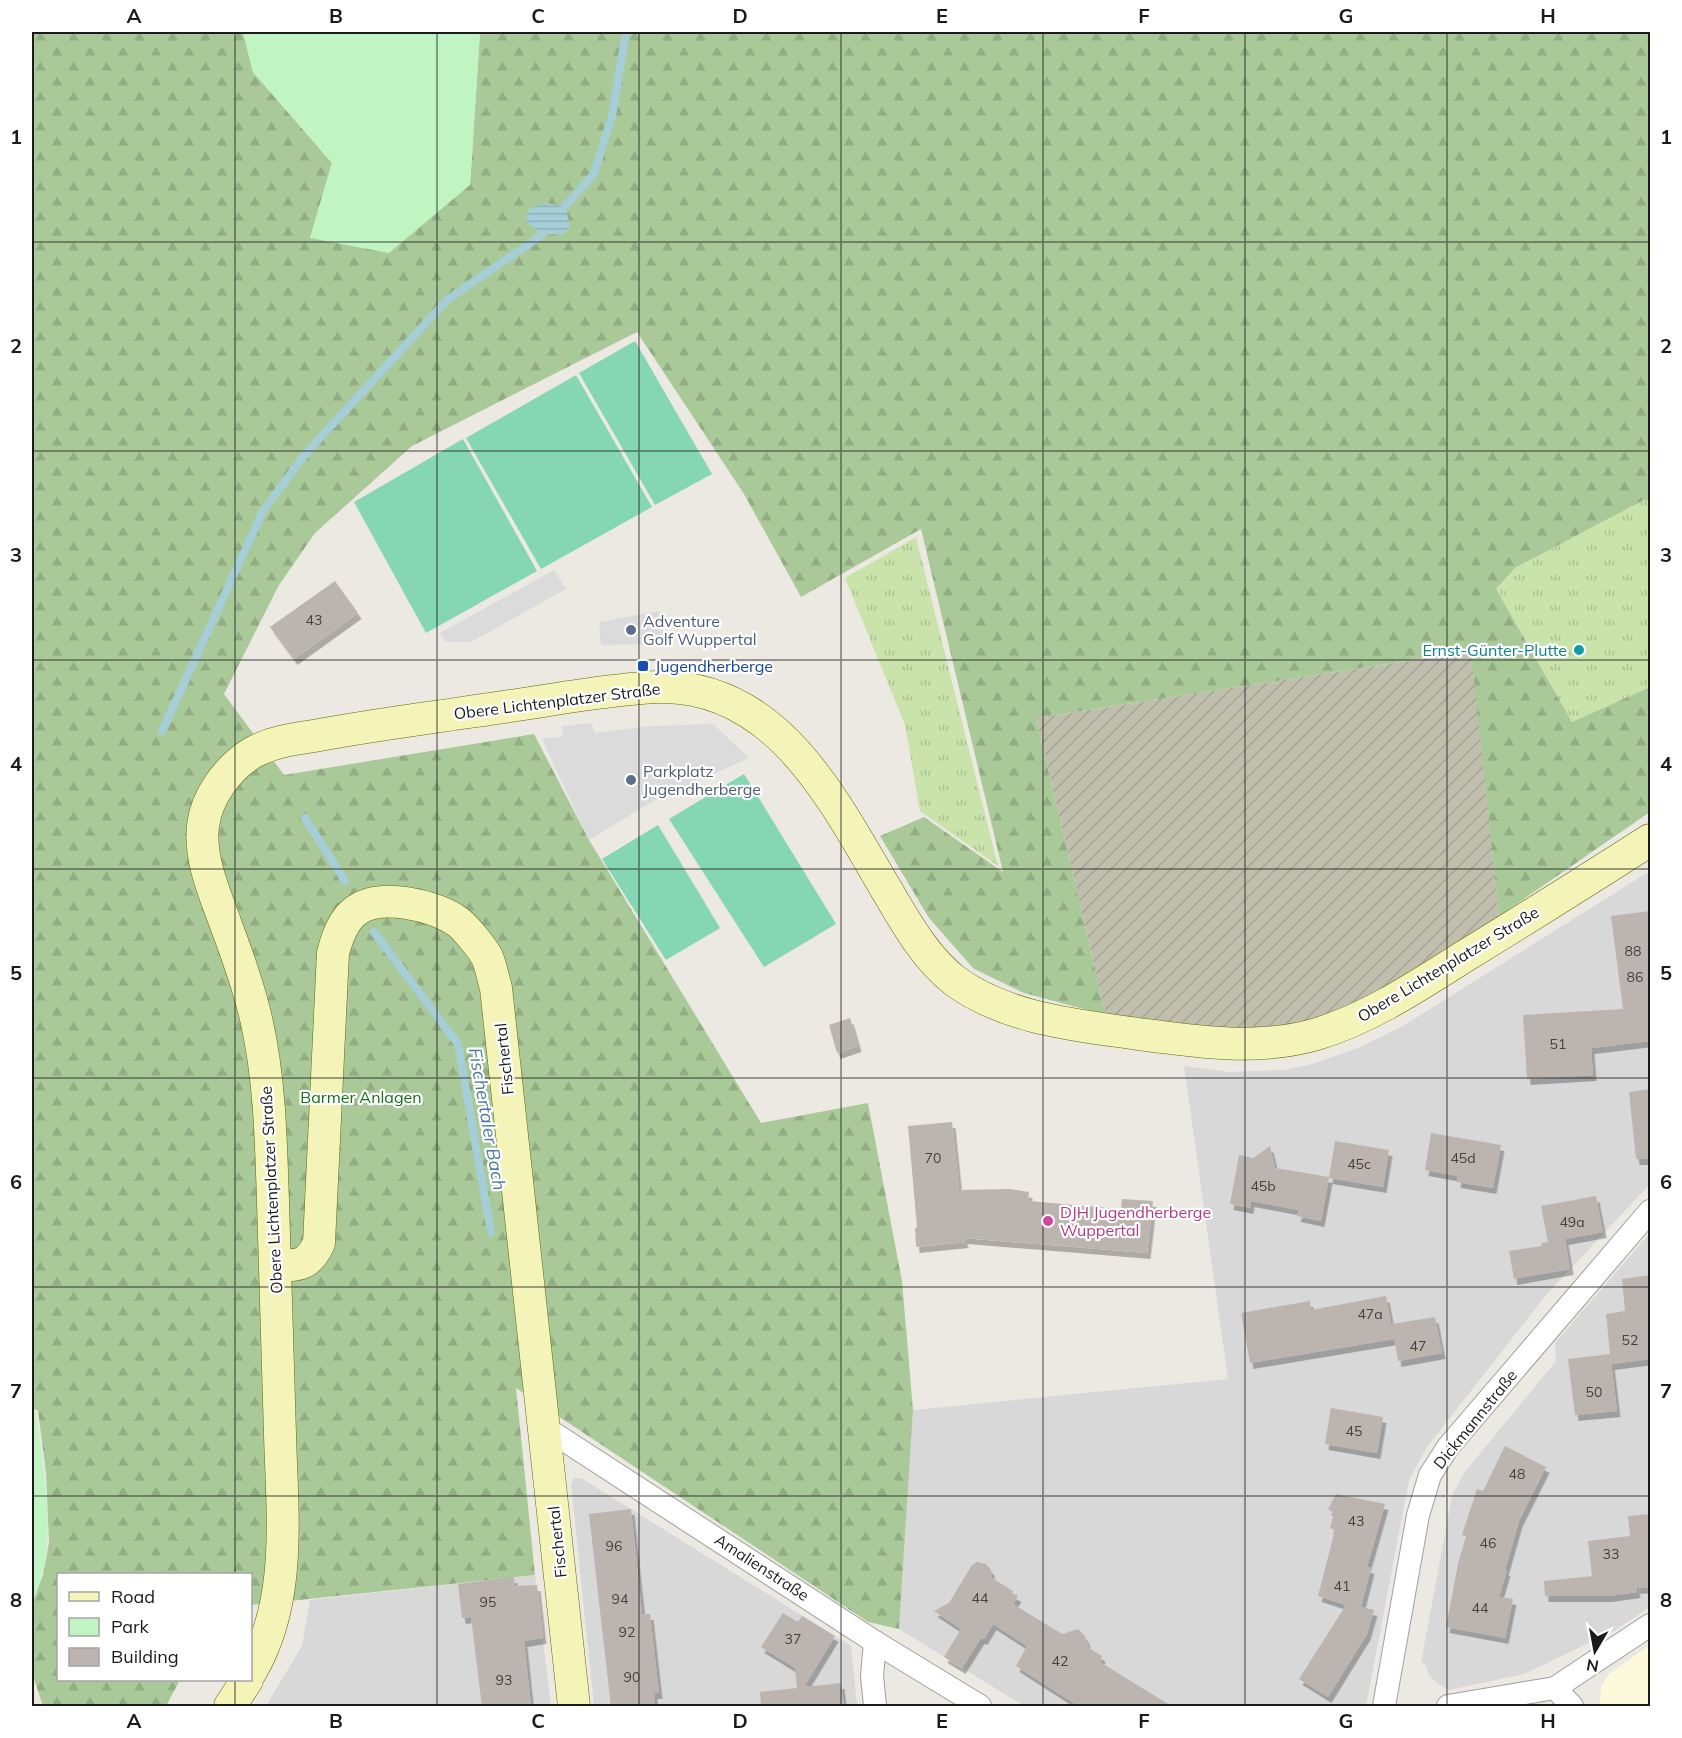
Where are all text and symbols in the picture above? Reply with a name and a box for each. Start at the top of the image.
text: A [127,3,142,28]
text: B [329,3,343,28]
text: C [531,3,545,28]
text: D [732,3,748,28]
text: E [936,3,948,28]
text: F [1138,3,1150,28]
text: G [1339,3,1353,28]
text: H [1540,3,1556,28]
text: 1 [10,124,22,149]
text: 1 [1660,124,1672,149]
text: 2 [10,333,22,358]
text: 2 [1660,333,1672,358]
text: 3 [10,542,22,567]
text: 3 [1660,542,1672,567]
house number: 43 [306,611,322,629]
place label: Adventure Golf Wuppertal [643,611,757,649]
marker: Adventure Golf Wuppertal [624,623,638,637]
place label: Ernst-Günter-Plutte [1422,640,1567,660]
marker: Ernst-Günter-Plutte [1572,643,1586,657]
place label: Jugendherberge [655,656,773,676]
marker: Jugendherberge [636,659,650,673]
street label: Obere Lichtenplatzer Straße [453,678,661,724]
text: 4 [10,751,22,776]
text: 4 [1660,751,1672,776]
place label: Parkplatz Jugendherberge [643,761,761,799]
marker: Parkplatz Jugendherberge [624,773,638,787]
street label: Obere Lichtenplatzer Straße [1354,902,1542,1026]
house number: 88 [1625,942,1641,960]
text: 5 [10,960,22,985]
text: 5 [1660,960,1672,985]
house number: 86 [1627,968,1643,986]
street label: Fischertal [490,1022,518,1096]
house number: 51 [1550,1035,1566,1053]
water label: Fischertaler Bach [464,1046,511,1192]
street label: Obere Lichtenplatzer Straße [256,1086,286,1294]
park label: Barmer Anlagen [300,1087,422,1107]
house number: 70 [925,1149,941,1167]
house number: 45d [1450,1149,1476,1167]
house number: 45c [1347,1155,1371,1173]
text: 6 [10,1169,22,1194]
text: 6 [1660,1169,1672,1194]
house number: 45b [1250,1177,1276,1195]
place label: DJH Jugendherberge Wuppertal [1060,1202,1211,1240]
house number: 49a [1559,1213,1585,1231]
marker: DJH Jugendherberge Wuppertal [1041,1214,1055,1228]
house number: 47a [1357,1305,1383,1323]
house number: 52 [1622,1331,1638,1349]
house number: 47 [1410,1337,1426,1355]
street label: Dickmannstraße [1429,1365,1521,1473]
text: 7 [10,1378,22,1403]
text: 7 [1660,1378,1672,1403]
house number: 50 [1586,1383,1602,1401]
house number: 45 [1346,1422,1362,1440]
house number: 48 [1509,1465,1525,1483]
street label: Fischertal [543,1505,571,1579]
house number: 43 [1348,1512,1364,1530]
street label: Amalienstraße [711,1529,813,1605]
house number: 46 [1480,1534,1496,1552]
house number: 96 [606,1537,622,1555]
house number: 33 [1603,1545,1619,1563]
legend [57,1573,252,1681]
house number: 41 [1334,1577,1350,1595]
text: Road [111,1585,155,1608]
text: 8 [10,1587,22,1612]
text: 8 [1660,1587,1672,1612]
house number: 44 [972,1589,989,1607]
house number: 94 [612,1590,629,1608]
house number: 95 [480,1593,496,1611]
house number: 44 [1472,1599,1489,1617]
text: Park [111,1615,150,1638]
north arrow [1565,1621,1625,1681]
house number: 92 [619,1623,635,1641]
house number: 37 [785,1630,801,1648]
text: Building [111,1645,179,1668]
house number: 42 [1052,1652,1068,1670]
text: N [1585,1655,1600,1677]
house number: 90 [624,1668,640,1686]
house number: 93 [496,1671,512,1689]
text: A [127,1708,142,1733]
text: B [329,1708,343,1733]
text: C [531,1708,545,1733]
text: D [732,1708,748,1733]
text: E [936,1708,948,1733]
text: F [1138,1708,1150,1733]
text: G [1339,1708,1353,1733]
text: H [1540,1708,1556,1733]

